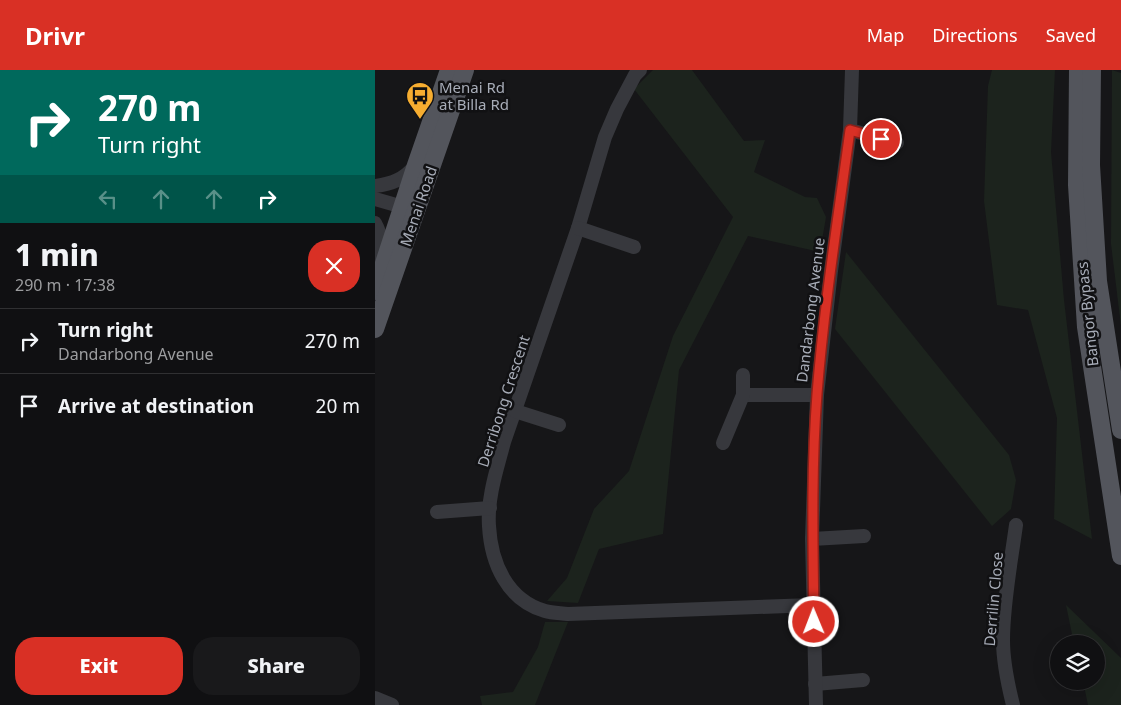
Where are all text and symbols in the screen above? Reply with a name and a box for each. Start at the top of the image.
text: Drivr [25,19,85,52]
text: Map [867,23,904,47]
text: Directions [932,23,1018,47]
text: Saved [1046,23,1096,47]
place label: Menai Rd at Billa Rd [439,77,509,114]
bus stop icon: Menai Rd at Billa Rd [405,81,435,120]
text: 270 m [98,84,201,131]
icon: right [15,90,80,155]
pin [860,118,902,160]
icon: arrive [867,125,895,153]
text: Turn right [98,129,201,159]
street label: Menai Road [395,163,441,249]
icon: left [94,185,122,213]
icon: ahead [147,185,175,213]
icon: ahead [200,185,228,213]
icon: right [253,185,281,213]
text: 1 min [15,234,99,275]
street label: Dandarbong Avenue [791,236,829,384]
button: close [308,240,360,292]
street label: Bangor Bypass [1072,261,1102,367]
text: 290 m · 17:38 [15,274,115,296]
text: Turn right [58,317,153,343]
icon: right [15,327,43,355]
text: 270 m [305,328,360,354]
street label: Derribong Crescent [472,332,534,470]
text: Dandarbong Avenue [58,343,214,365]
icon: arrive [15,392,43,420]
text: Arrive at destination [58,393,254,419]
text: 20 m [316,393,360,419]
street label: Derrilin Close [979,551,1007,647]
position arrow [787,595,839,647]
map controls [1050,635,1105,690]
button: layers [1050,635,1105,690]
button: Exit [15,637,183,695]
button: Share [193,637,360,695]

